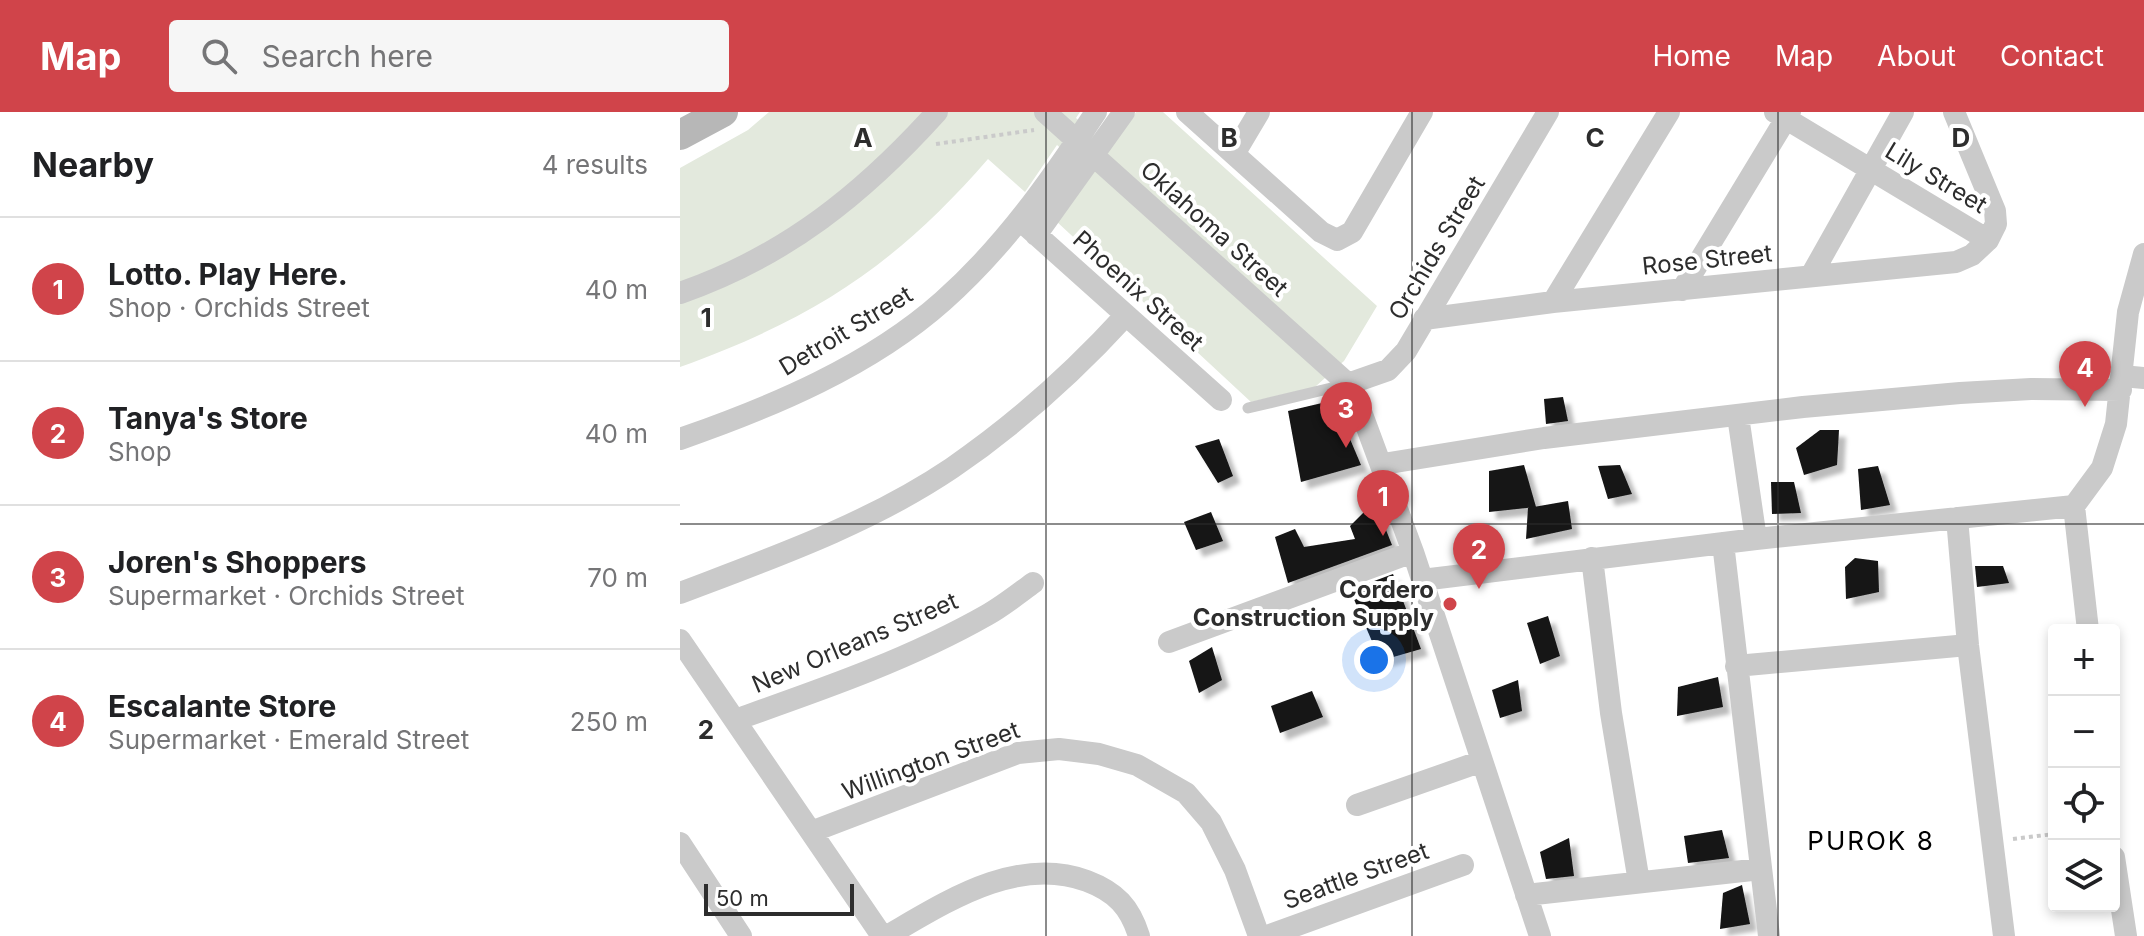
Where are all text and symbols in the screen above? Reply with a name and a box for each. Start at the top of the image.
search box [169,20,729,92]
text: Map [40,33,121,79]
icon: search [197,34,241,78]
text: Search here [261,38,433,74]
text: Home [1652,39,1731,73]
text: Map [1775,39,1833,73]
text: About [1877,39,1956,73]
text: Contact [2000,39,2104,73]
text: A [853,122,873,153]
text: B [1220,122,1238,153]
text: C [1585,122,1605,153]
text: D [1952,122,1970,153]
street label: Lily Street [1880,136,1992,219]
text: Nearby [32,144,154,185]
text: 4 results [542,149,648,180]
street label: Oklahoma Street [1135,155,1294,303]
street label: Orchids Street [1382,170,1491,325]
street label: Phoenix Street [1067,224,1210,357]
street label: Rose Street [1640,238,1774,281]
text: Lotto. Play Here. [108,256,348,292]
text: 1 [52,274,64,305]
text: 40 m [585,274,648,305]
street label: Detroit Street [774,279,918,382]
text: Shop · Orchids Street [108,292,370,323]
text: 1 [700,302,712,333]
pin: 4 [2059,341,2111,407]
pin: 3 [1320,382,1372,448]
text: Tanya's Store [108,400,308,436]
text: 2 [50,418,66,449]
text: 40 m [585,418,648,449]
text: Shop [108,436,172,467]
pin: 1 [1357,470,1409,536]
pin: 2 [1453,523,1505,589]
text: Joren's Shoppers [108,544,367,580]
text: 3 [50,562,66,593]
text: 70 m [587,562,648,593]
place label: Cordero Construction Supply [1193,575,1435,632]
text: Supermarket · Orchids Street [108,580,464,611]
street label: New Orleans Street [748,586,962,699]
marker: Cordero Construction Supply [1441,595,1459,613]
map controls [2048,624,2120,912]
button: + [2048,624,2120,696]
your location [1354,640,1394,680]
text: Escalante Store [108,688,336,724]
button: − [2048,696,2120,768]
text: 4 [49,706,67,737]
text: 250 m [570,706,648,737]
text: 2 [698,714,714,745]
street label: Willington Street [838,715,1024,806]
text: Supermarket · Emerald Street [108,724,469,755]
button: locate [2048,768,2120,840]
district label: PUROK 8 [1807,825,1935,856]
street label: Seattle Street [1279,836,1433,915]
button: layers [2048,840,2120,912]
scale bar [704,880,854,916]
text: 50 m [716,885,769,911]

